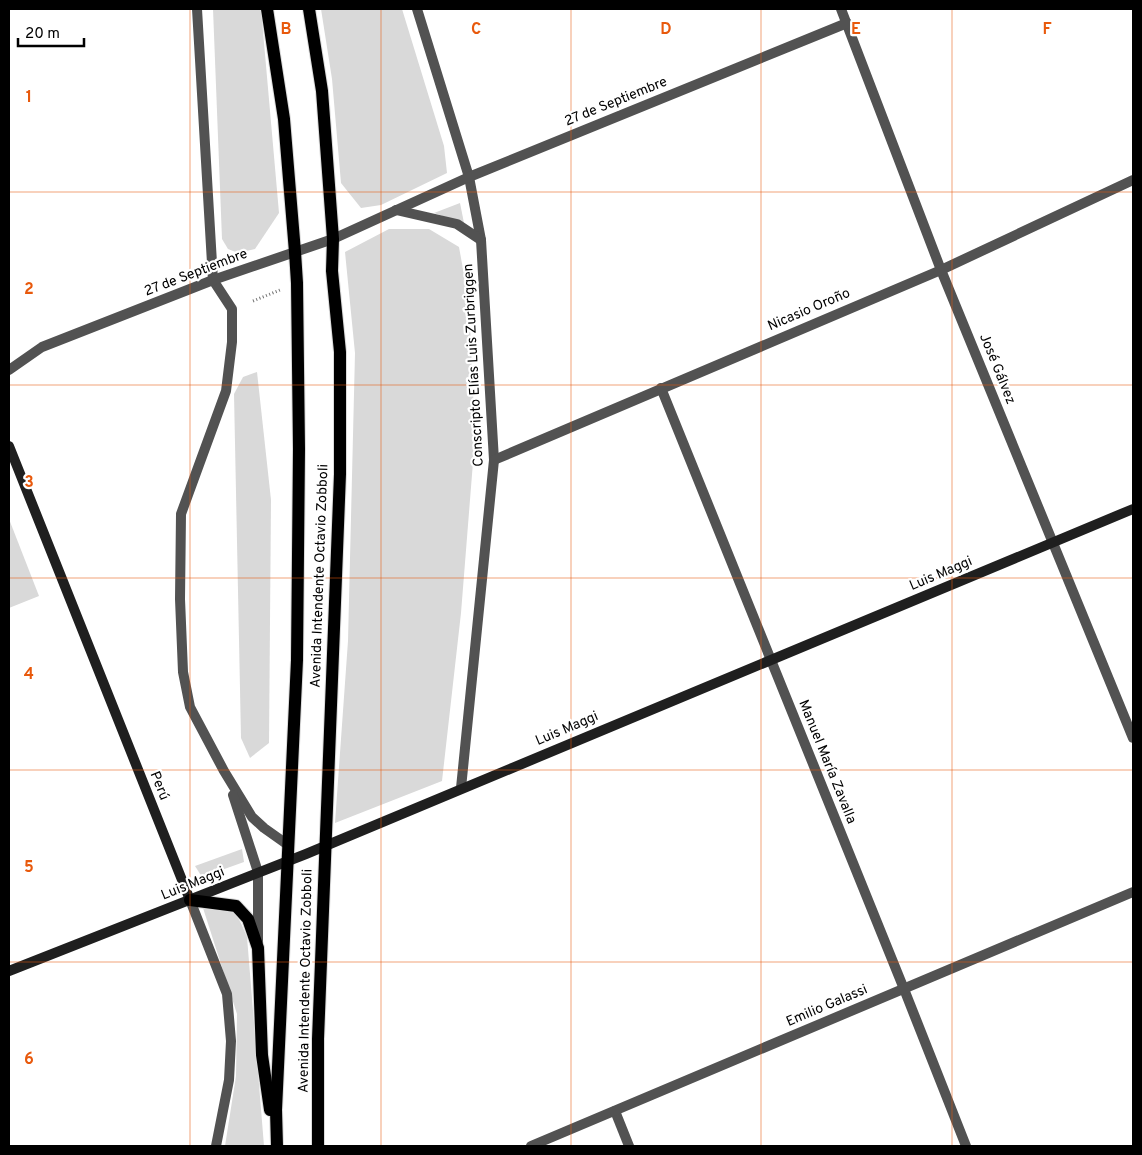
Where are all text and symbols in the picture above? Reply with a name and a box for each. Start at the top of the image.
scale bar [18,15,84,47]
text: B [280,20,292,40]
text: C [471,20,481,40]
text: D [660,20,672,40]
text: E [851,20,861,40]
text: F [1042,20,1052,40]
text: 20 m [25,25,60,44]
street label: 27 de Septiembre [562,74,670,130]
text: 1 [26,88,32,108]
street label: 27 de Septiembre [142,245,250,301]
street label: Conscripto Elías Luis Zurbriggen [460,263,488,467]
text: 2 [24,280,34,300]
street label: Nicasio Oroño [765,285,853,335]
street label: José Gálvez [975,331,1019,407]
street label: Avenida Intendente Octavio Zobboli [308,464,332,688]
text: 3 [24,473,34,493]
street label: Luis Maggi [907,553,975,595]
text: 4 [24,665,34,685]
street label: Manuel María Zavalla [794,698,860,826]
street label: Luis Maggi [533,708,601,750]
street label: Perú [146,769,172,803]
text: 5 [24,858,34,878]
street label: Luis Maggi [159,864,227,904]
street label: Avenida Intendente Octavio Zobboli [296,869,316,1093]
street label: Emilio Galassi [784,981,870,1031]
text: 6 [24,1050,34,1070]

